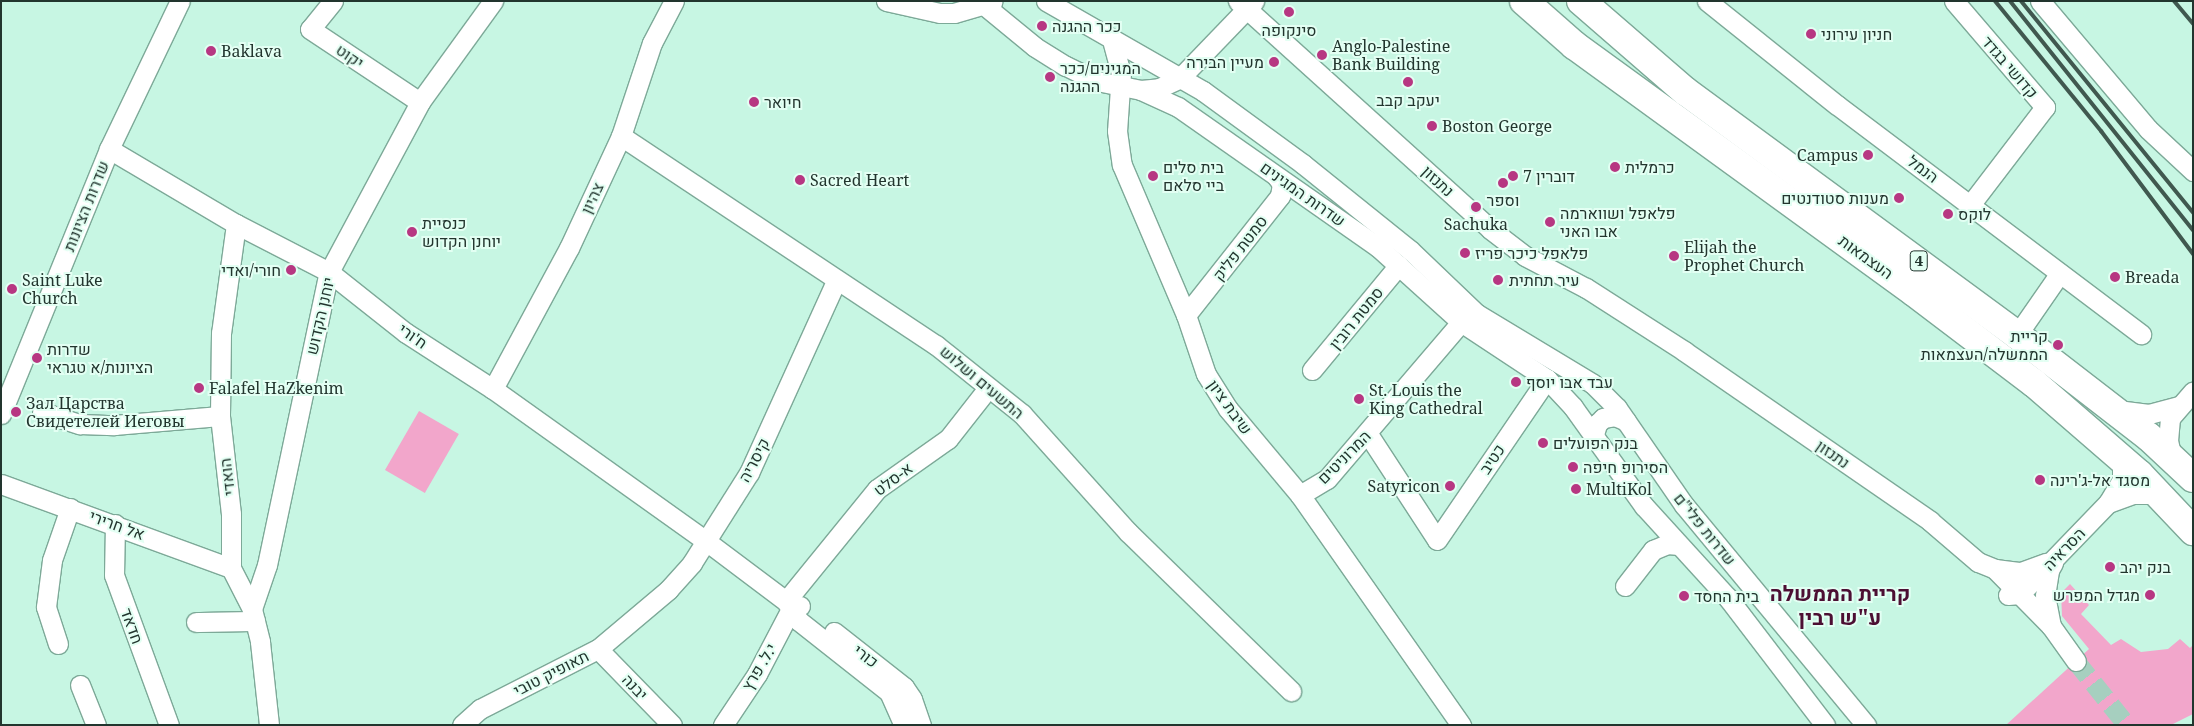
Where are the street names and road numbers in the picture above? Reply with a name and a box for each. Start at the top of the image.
street label: קדושי בגדד [1978,32,2042,102]
street label: יקוט [332,40,368,72]
street label: הנמל [1904,151,1942,187]
street label: שדרות הציונות [59,158,113,254]
street label: שדרות המגינים [1257,158,1349,230]
street label: נתנזון [1418,162,1458,200]
street label: צהיון [576,179,608,217]
street label: סמטת פליק [1209,212,1271,284]
street label: העצמאות [1835,231,1897,283]
road number: 4 [1909,248,1929,274]
street label: יוחנן הקדוש [302,275,338,357]
street label: סמטת רובין [1325,283,1387,353]
street label: ח'ורי [395,319,431,353]
street label: התשעים ושלוש [936,341,1028,423]
street label: שיבת ציון [1204,376,1256,438]
street label: המרוניטים [1313,426,1375,488]
street label: קיסריה [734,435,774,485]
street label: נתנזון [1813,436,1853,472]
street label: כטיב [1475,440,1509,478]
street label: הואדי [215,457,239,497]
street label: א-סלט [870,458,916,500]
street label: שדרות פלי"ם [1670,489,1740,569]
street label: אל חרירי [87,506,147,544]
street label: הסראיה [2039,524,2089,574]
street label: חדאד [117,605,147,647]
street label: י.ל. פרץ [737,640,781,694]
street label: כורי [850,641,882,671]
street label: תאופיק טובי [510,646,592,700]
street label: יבנה [618,670,652,704]

